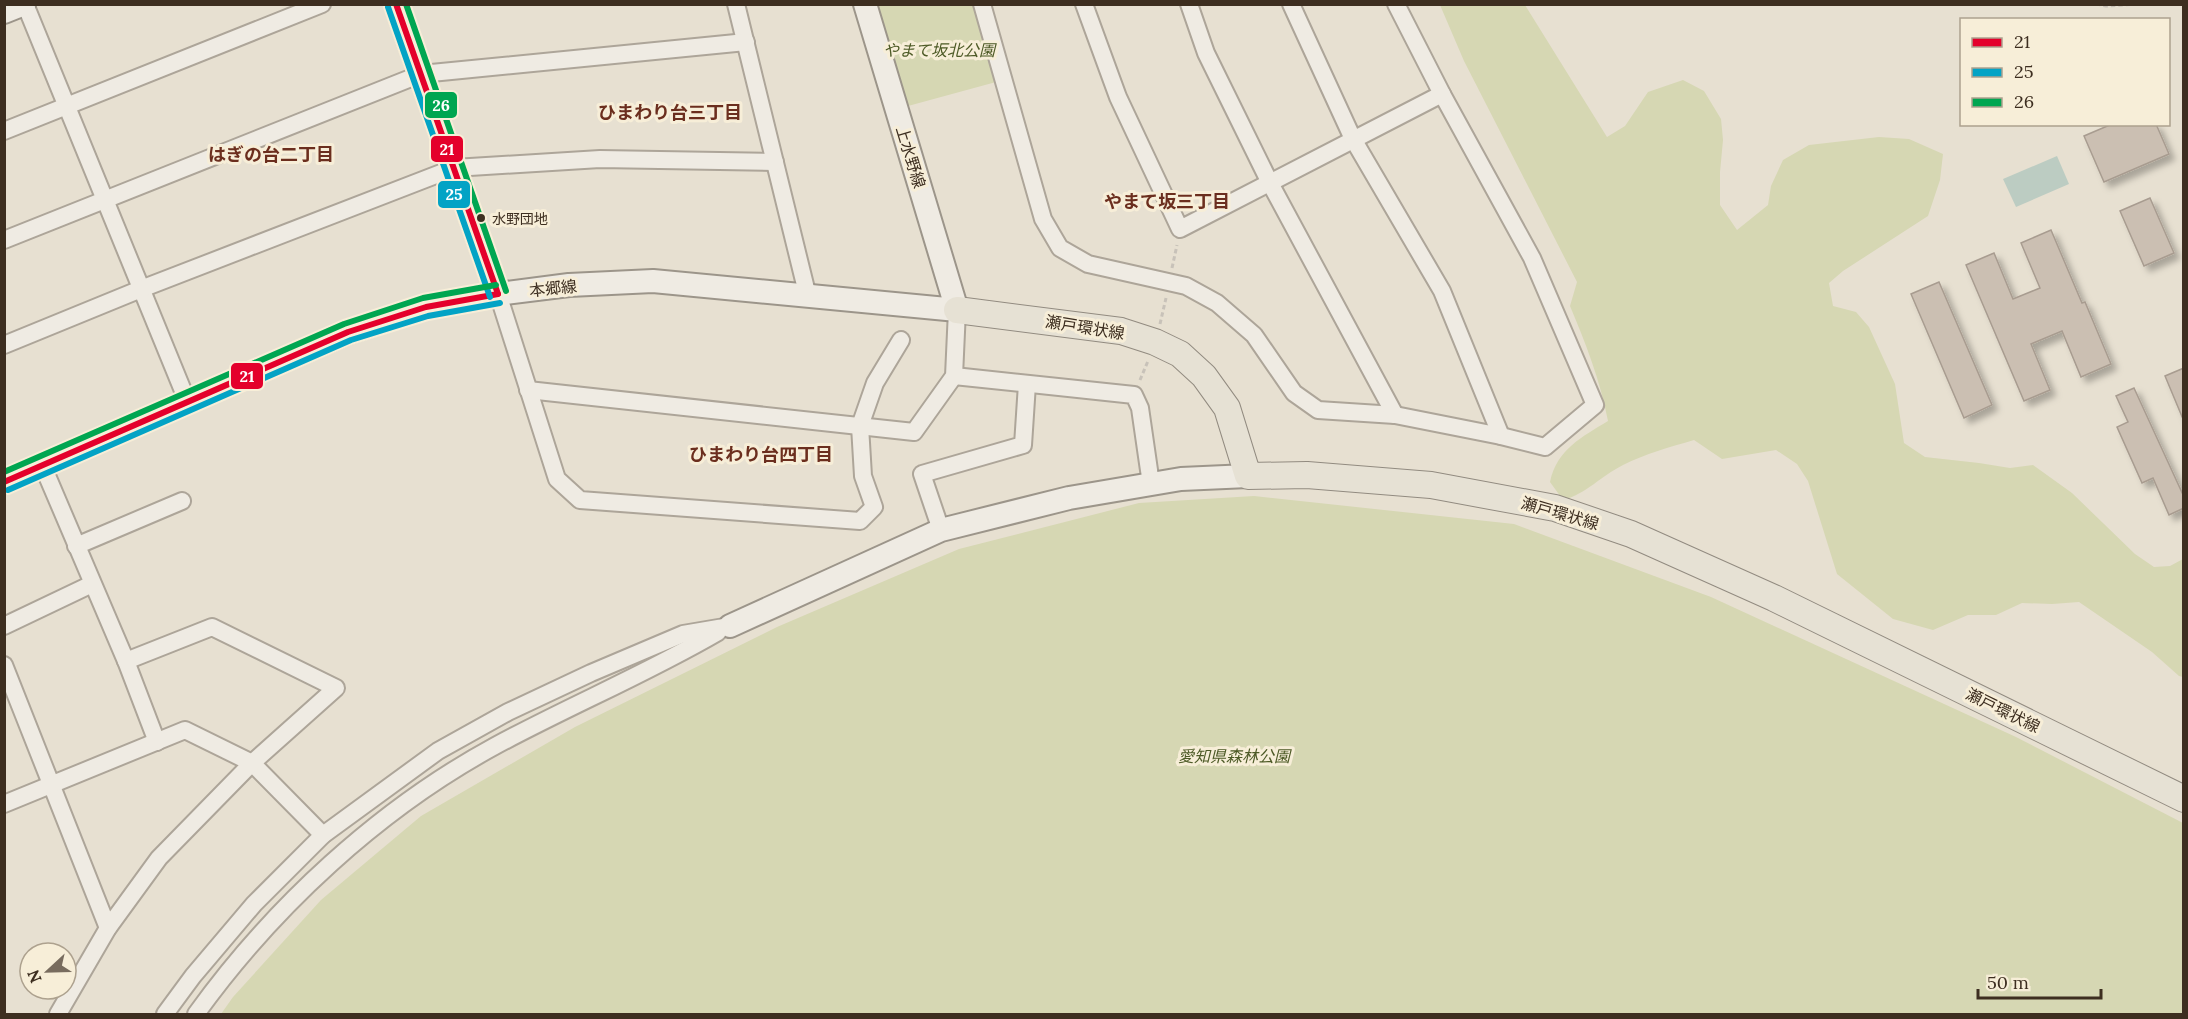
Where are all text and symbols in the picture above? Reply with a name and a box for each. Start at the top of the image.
legend [1960,18,2170,126]
text: 21 [2014,30,2030,53]
park label: やまて坂北公園 [883,40,997,60]
text: 25 [2014,60,2033,83]
text: 26 [2014,90,2034,113]
line badge: 26 [424,91,458,119]
text: 26 [432,95,450,115]
district label: ひまわり台三丁目 [598,101,742,124]
street label: 上水野線 [892,123,930,191]
line badge: 21 [430,135,464,163]
text: 21 [439,139,455,159]
district label: はぎの台二丁目 [208,143,334,166]
line badge: 25 [437,180,471,209]
text: 25 [445,184,463,204]
district label: やまて坂三丁目 [1104,190,1230,213]
place label: 水野団地 [492,210,548,228]
marker: 水野団地 [475,212,487,224]
street label: 本郷線 [528,276,578,300]
street label: 瀬戸環状線 [1044,311,1126,343]
line badge: 21 [230,362,264,390]
text: 21 [239,366,255,386]
district label: ひまわり台四丁目 [689,443,833,466]
street label: 瀬戸環状線 [1519,492,1601,534]
street label: 瀬戸環状線 [1963,683,2043,737]
park label: 愛知県森林公園 [1178,746,1292,766]
north arrow [18,941,78,1001]
scale bar [1978,962,2101,1000]
text: N [23,967,46,986]
text: 50 m [1987,971,2029,994]

